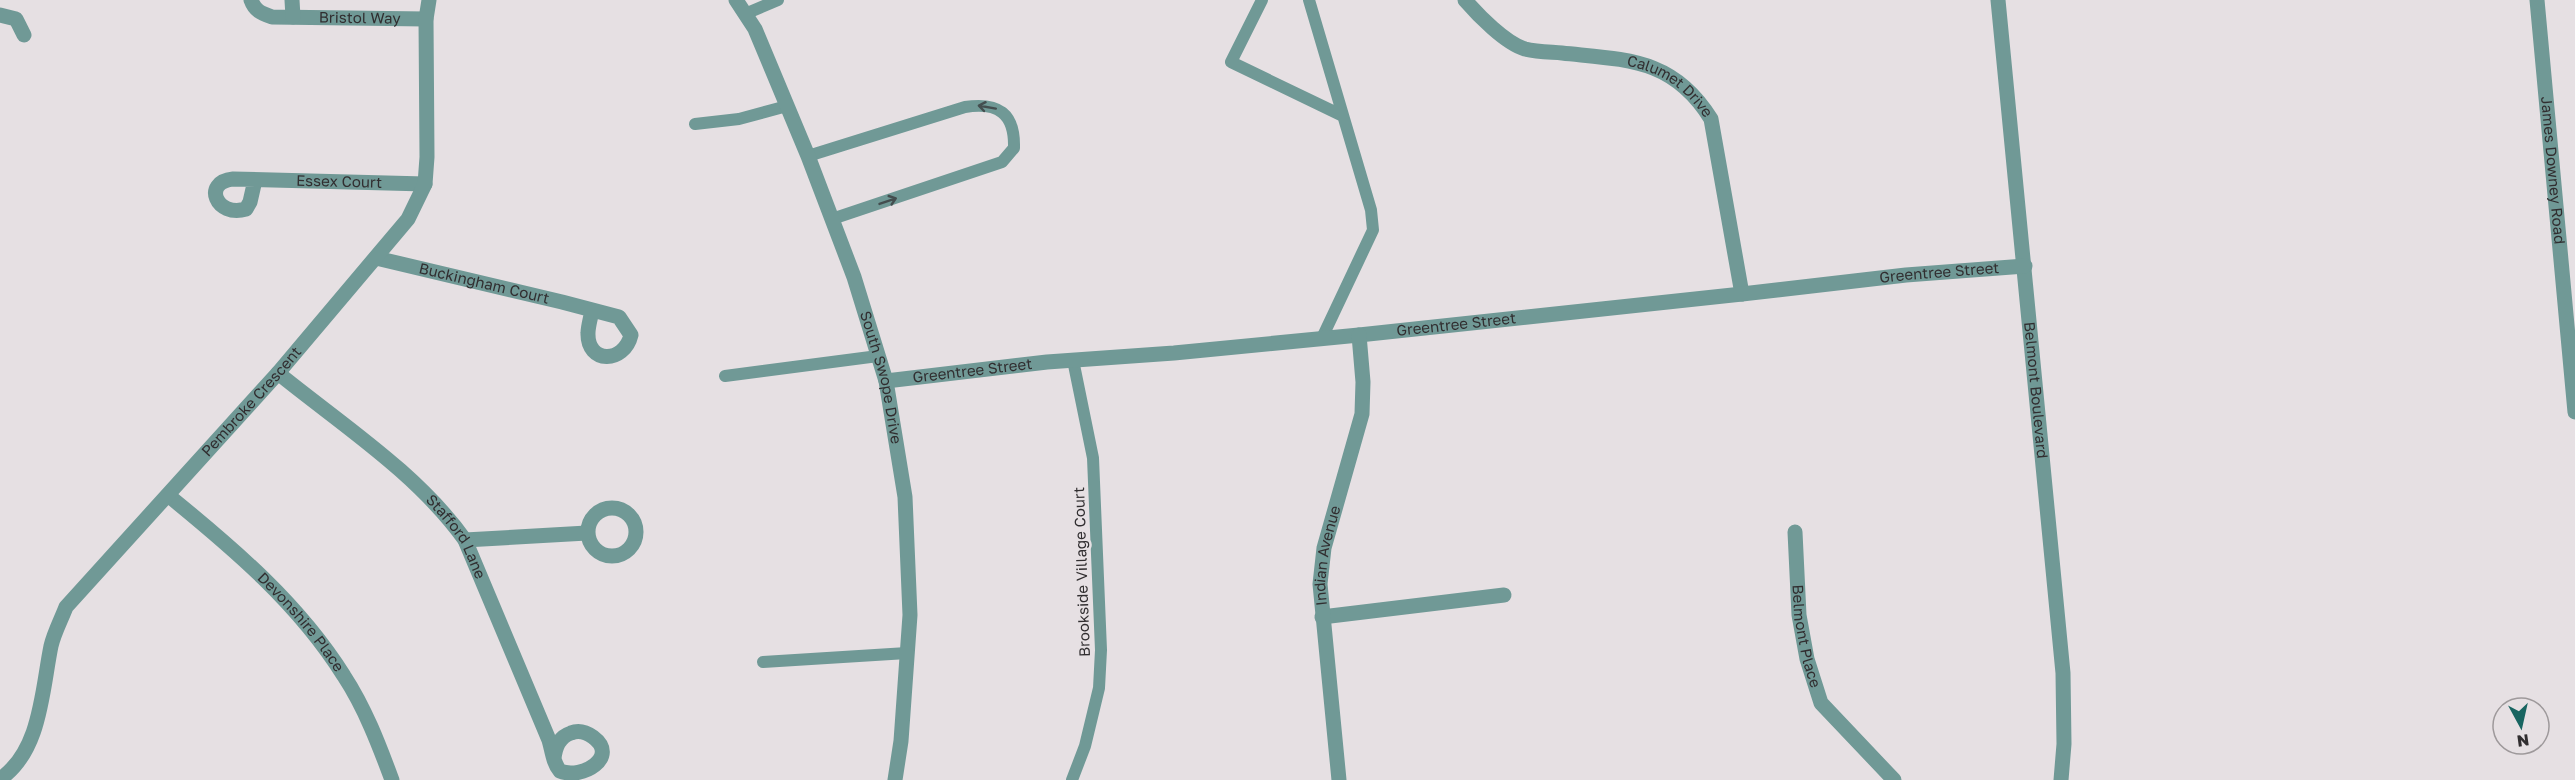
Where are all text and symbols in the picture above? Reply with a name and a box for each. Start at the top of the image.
street label: Bristol Way [319,8,401,27]
street label: Calumet Drive [1626,51,1717,120]
street label: James Downey Road [2538,95,2569,245]
one-way arrow [978,101,997,112]
street label: Essex Court [296,171,382,191]
one-way arrow [878,194,897,205]
street label: Buckingham Court [417,258,551,307]
street label: Greentree Street [1878,258,2000,286]
street label: Greentree Street [1395,308,1517,339]
street label: South Swope Drive [857,309,906,445]
street label: Belmont Boulevard [2021,321,2052,459]
street label: Pembroke Crescent [197,343,304,459]
street label: Greentree Street [912,354,1033,386]
street label: Brookside Village Court [1069,487,1093,657]
street label: Stafford Lane [423,490,490,581]
street label: Indian Avenue [1310,503,1344,607]
street label: Devonshire Place [255,568,349,675]
street label: Belmont Place [1790,584,1826,690]
north arrow [2491,696,2551,756]
text: N [2516,730,2531,752]

